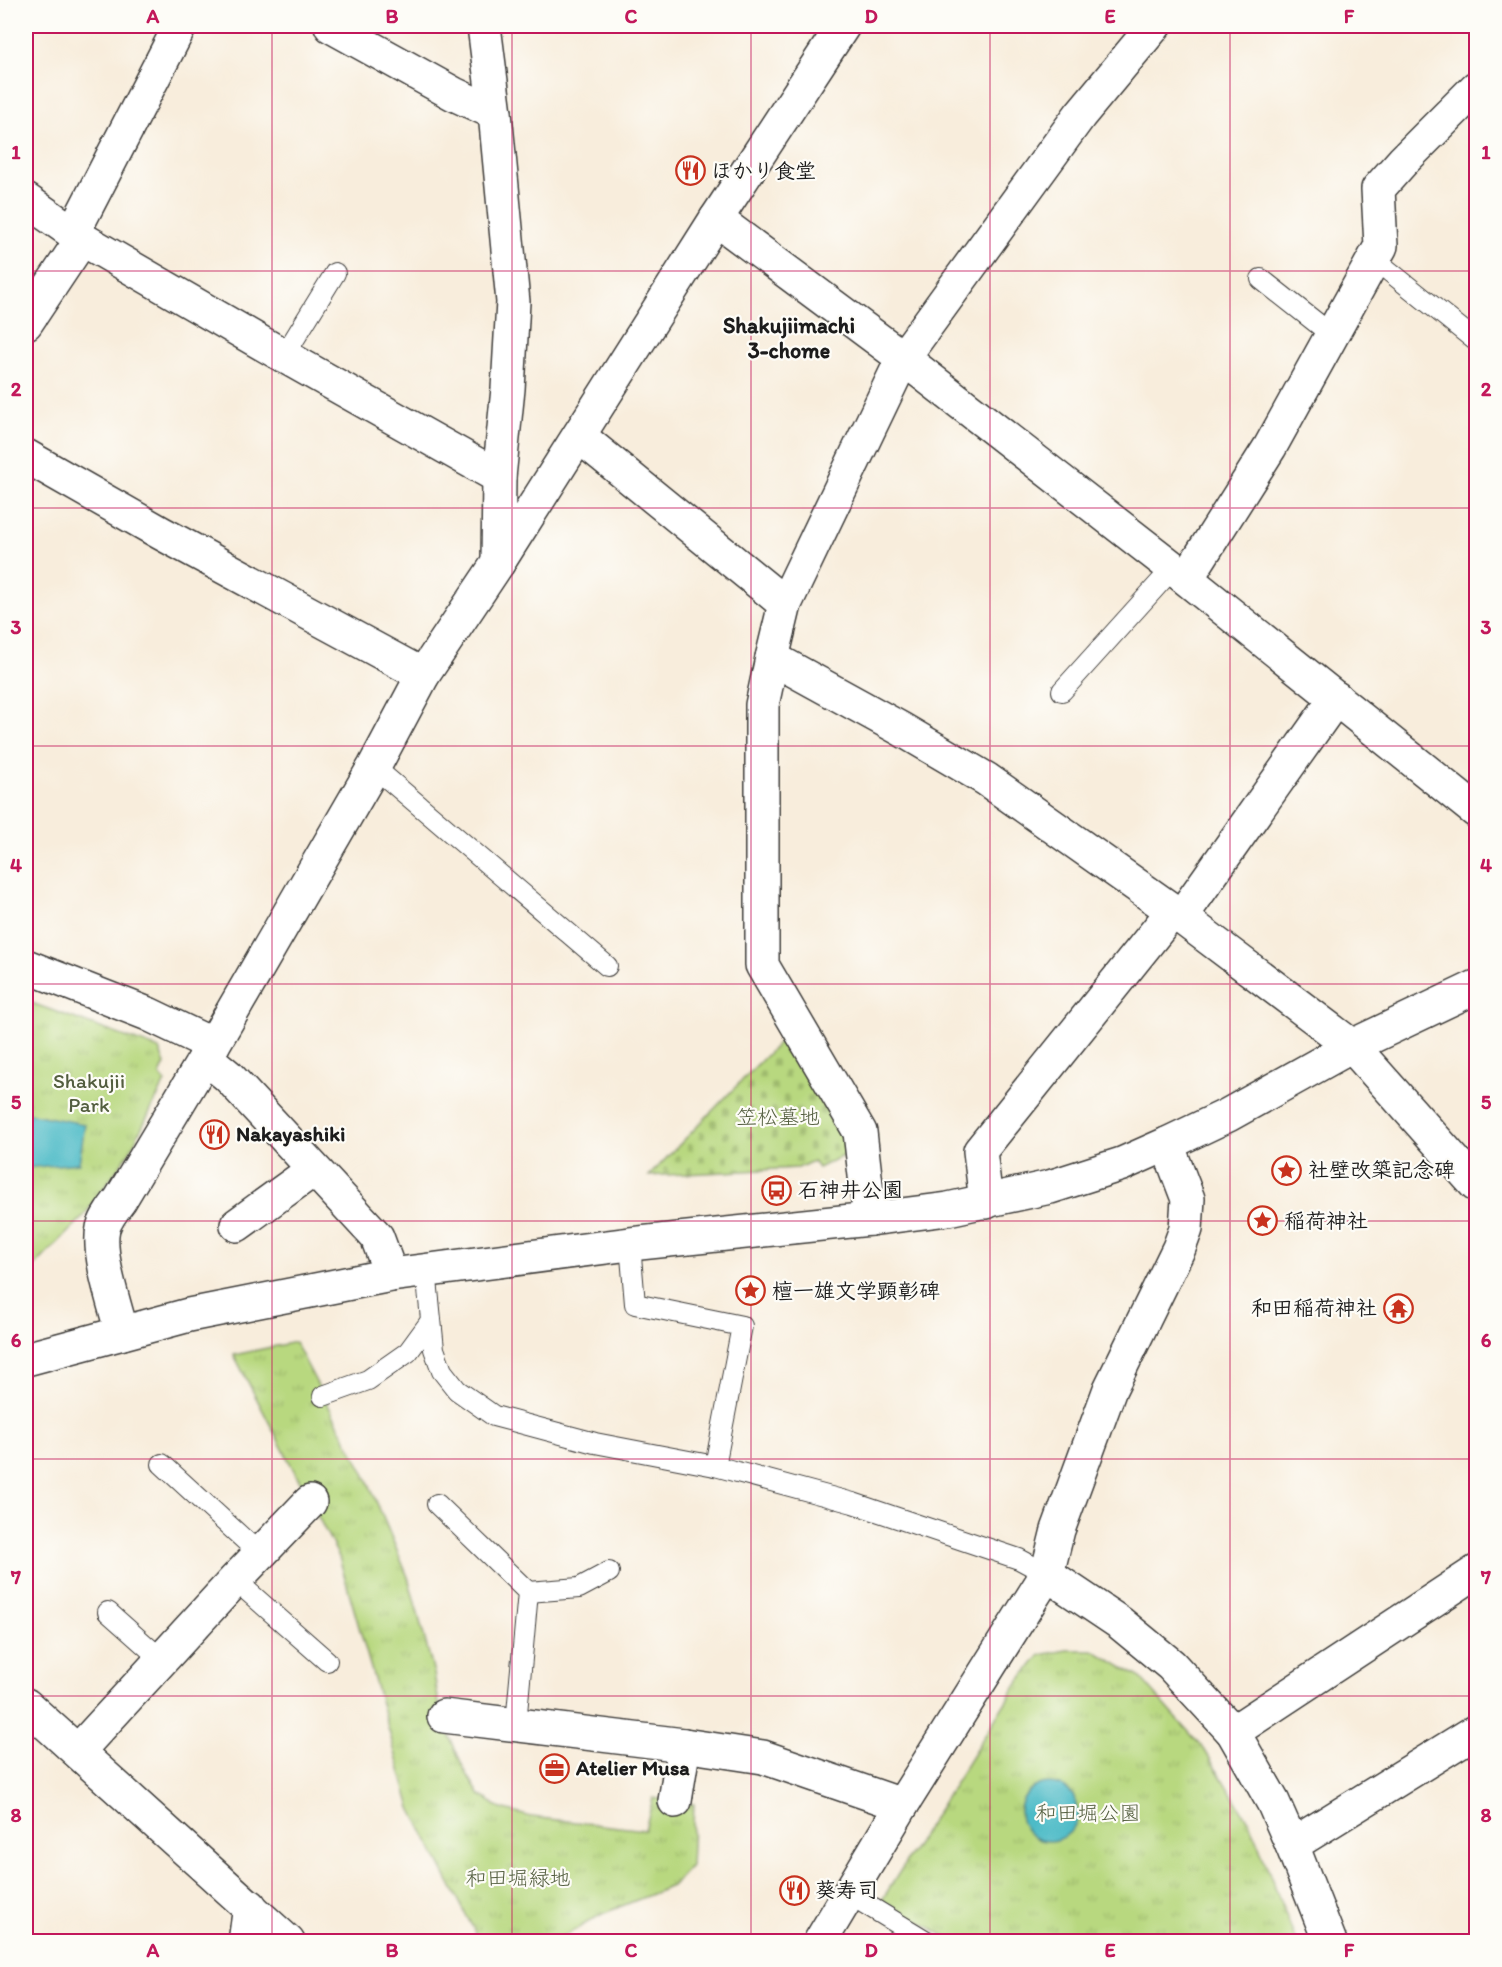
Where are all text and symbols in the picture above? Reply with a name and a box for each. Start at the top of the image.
text: A [146,4,160,28]
text: B [386,4,399,28]
text: C [625,4,638,28]
text: D [864,4,878,28]
text: E [1104,4,1116,28]
text: F [1344,4,1355,28]
text: 1 [11,140,21,164]
text: 1 [1481,140,1491,164]
restaurant icon: ほかり食堂 [674,155,706,187]
place label: ほかり食堂 [711,158,816,183]
district label: Shakujiimachi 3-chome [723,312,855,364]
text: 2 [11,377,22,401]
text: 2 [1481,377,1492,401]
text: 3 [11,615,22,639]
text: 3 [1481,615,1492,639]
text: 4 [10,853,22,877]
text: 4 [1480,853,1492,877]
park label: Shakujii Park [53,1068,125,1117]
text: 5 [11,1090,22,1114]
text: 5 [1481,1090,1492,1114]
park label: 笠松墓地 [736,1104,820,1129]
restaurant icon: Nakayashiki [199,1118,231,1150]
place label: Nakayashiki [236,1121,345,1147]
place icon: 社壁改築記念碑 [1271,1154,1303,1186]
place label: 社壁改築記念碑 [1308,1157,1455,1182]
bus stop icon: 石神井公園 [761,1174,793,1206]
place label: 石神井公園 [798,1177,903,1202]
place icon: 稲荷神社 [1247,1205,1279,1237]
place label: 稲荷神社 [1284,1208,1368,1233]
place icon: 檀一雄文学顕彰碑 [735,1275,767,1307]
place label: 檀一雄文学顕彰碑 [772,1278,940,1303]
temple icon: 和田稲荷神社 [1382,1292,1414,1324]
place label: 和田稲荷神社 [1251,1295,1377,1320]
text: 6 [11,1328,22,1352]
text: 6 [1481,1328,1492,1352]
text: 7 [10,1565,21,1589]
text: 7 [1480,1565,1491,1589]
office icon: Atelier Musa [539,1752,571,1784]
place label: Atelier Musa [575,1755,690,1780]
park label: 和田堀公園 [1036,1800,1141,1825]
text: 8 [11,1803,22,1827]
text: 8 [1481,1803,1492,1827]
park label: 和田堀緑地 [466,1865,571,1890]
restaurant icon: 葵寿司 [778,1874,810,1906]
place label: 葵寿司 [815,1877,878,1902]
text: A [146,1938,160,1962]
text: B [386,1938,399,1962]
text: C [625,1938,638,1962]
text: D [864,1938,878,1962]
text: E [1104,1938,1116,1962]
text: F [1344,1938,1355,1962]

